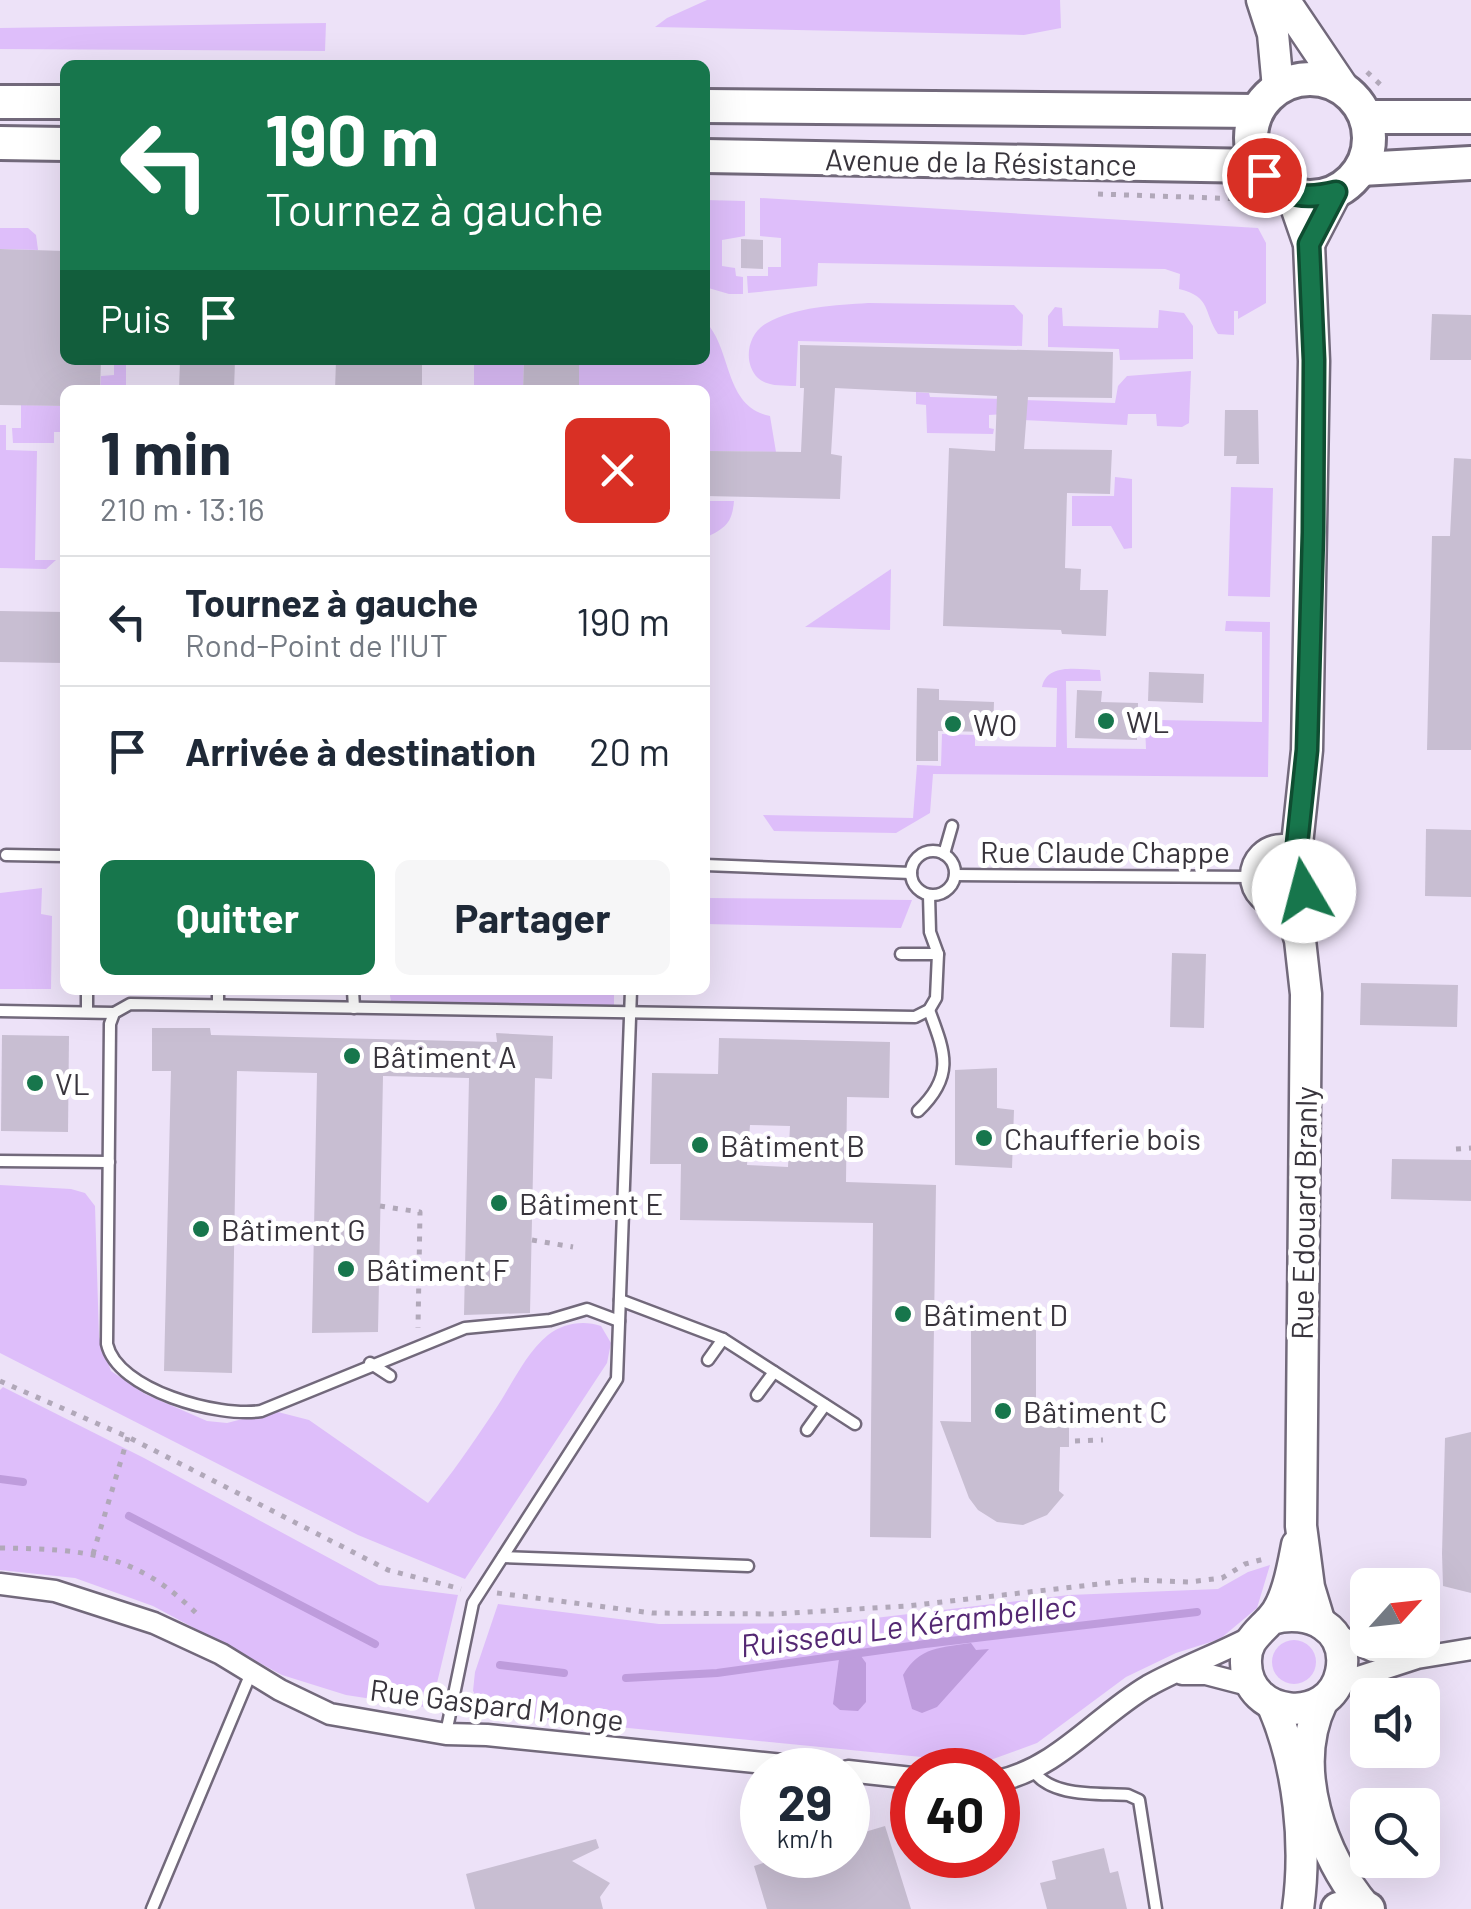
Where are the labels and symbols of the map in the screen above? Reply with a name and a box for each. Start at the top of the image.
pin [1222,133,1307,218]
street label: Avenue de la Résistance [825,140,1137,182]
place label: WL [1126,703,1169,739]
place label: WO [973,706,1017,742]
marker: WL [1095,710,1117,732]
marker: WO [942,713,964,735]
street label: Rue Claude Chappe [980,833,1230,869]
position arrow [1252,839,1356,943]
place label: Bâtiment A [372,1038,516,1074]
marker: Bâtiment A [341,1045,363,1067]
place label: VL [55,1065,90,1101]
marker: VL [24,1072,46,1094]
street label: Rue Edouard Branly [1283,1086,1323,1340]
place label: Chaufferie bois [1004,1120,1201,1156]
place label: Bâtiment B [720,1127,865,1163]
marker: Chaufferie bois [973,1127,995,1149]
marker: Bâtiment B [689,1134,711,1156]
place label: Bâtiment E [519,1185,663,1221]
marker: Bâtiment E [488,1192,510,1214]
place label: Bâtiment G [221,1211,366,1247]
marker: Bâtiment G [190,1218,212,1240]
place label: Bâtiment F [366,1251,509,1287]
marker: Bâtiment F [335,1258,357,1280]
place label: Bâtiment D [923,1296,1068,1332]
marker: Bâtiment D [892,1303,914,1325]
place label: Bâtiment C [1023,1393,1167,1429]
marker: Bâtiment C [992,1400,1014,1422]
north arrow [1350,1568,1440,1658]
water label: Ruisseau Le Kérambellec [738,1585,1078,1663]
street label: Rue Gaspard Monge [368,1671,626,1737]
speed limit sign: 40 [890,1748,1020,1878]

